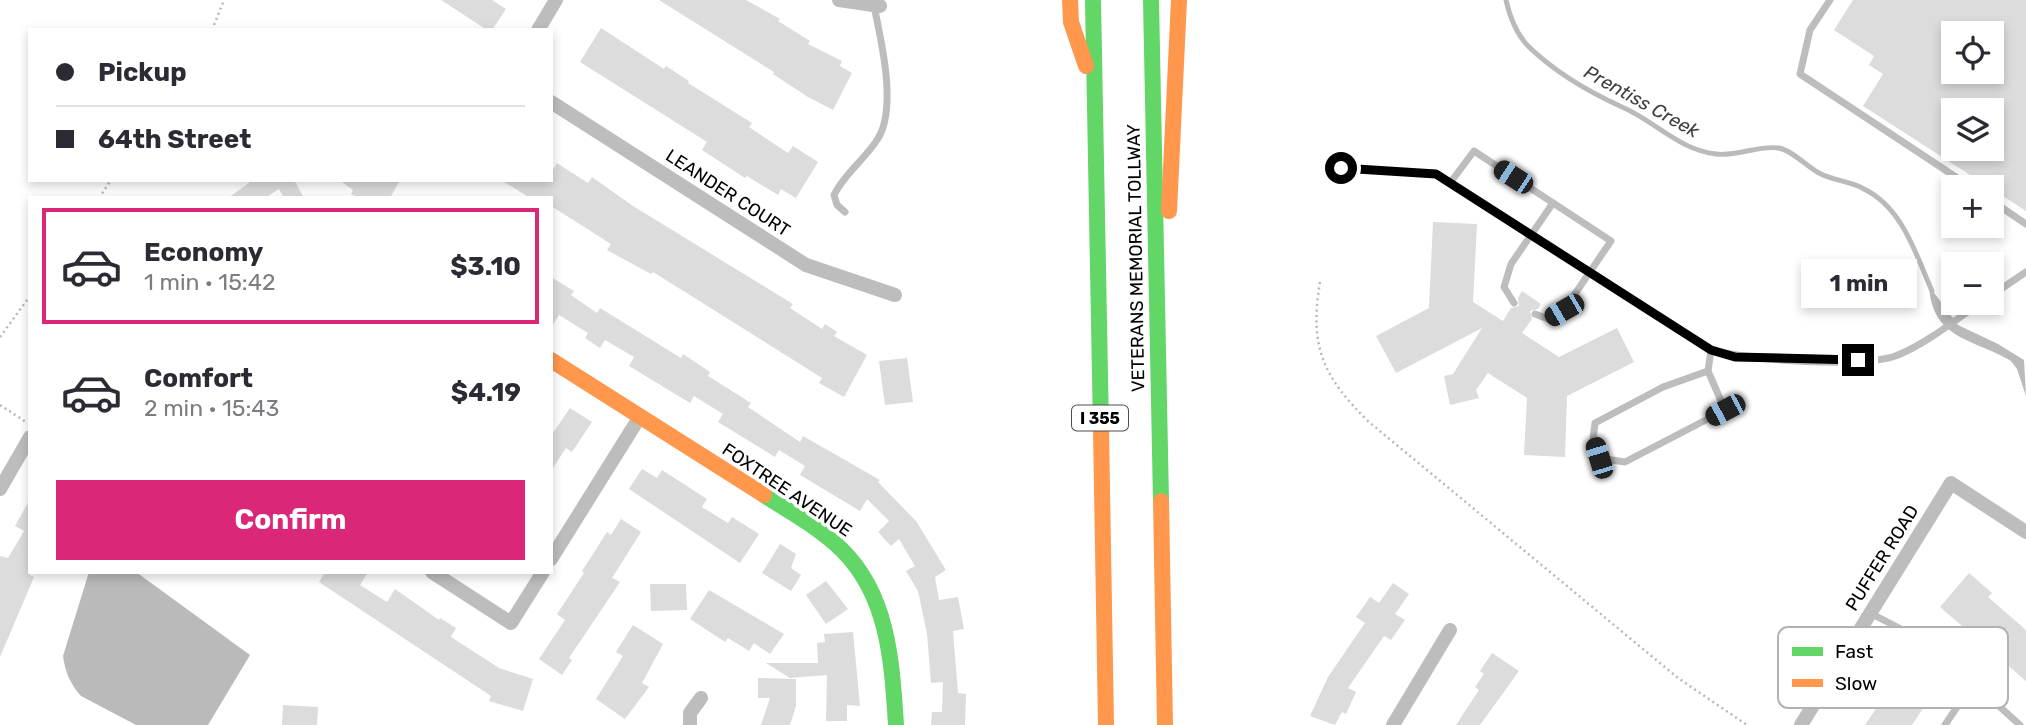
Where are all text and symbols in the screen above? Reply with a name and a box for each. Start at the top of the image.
map controls [1941,21,2004,315]
button: locate [1941,21,2004,84]
text: Pickup [98,57,187,88]
water label: Prentiss Creek [1580,60,1704,143]
button: layers [1941,98,2004,161]
street label: VETERANS MEMORIAL TOLLWAY [1123,123,1149,392]
text: 64th Street [98,124,251,155]
street label: LEANDER COURT [662,145,794,241]
route start [1325,152,1357,184]
car [1490,157,1537,197]
button: + [1941,175,2004,238]
icon: car [60,235,123,298]
text: Economy [144,237,263,268]
text: $3.10 [450,251,521,282]
button: − [1941,252,2004,315]
callout: 1 min [1800,258,1916,308]
text: 1 min · 15:42 [144,268,275,296]
text: 1 min [1830,269,1888,297]
car [1541,290,1588,330]
route end [1842,344,1874,376]
icon: car [60,361,123,424]
text: Comfort [144,363,253,394]
text: $4.19 [451,377,521,408]
car [1702,391,1749,429]
text: 2 min · 15:43 [144,394,279,422]
road number: I 355 [1072,406,1128,430]
car [1583,435,1616,481]
street label: FOXTREE AVENUE [718,439,856,541]
button: Confirm [56,480,525,560]
street label: PUFFER ROAD [1841,501,1923,615]
legend [1778,627,2008,708]
text: Fast [1835,640,1874,663]
text: Slow [1835,672,1877,695]

